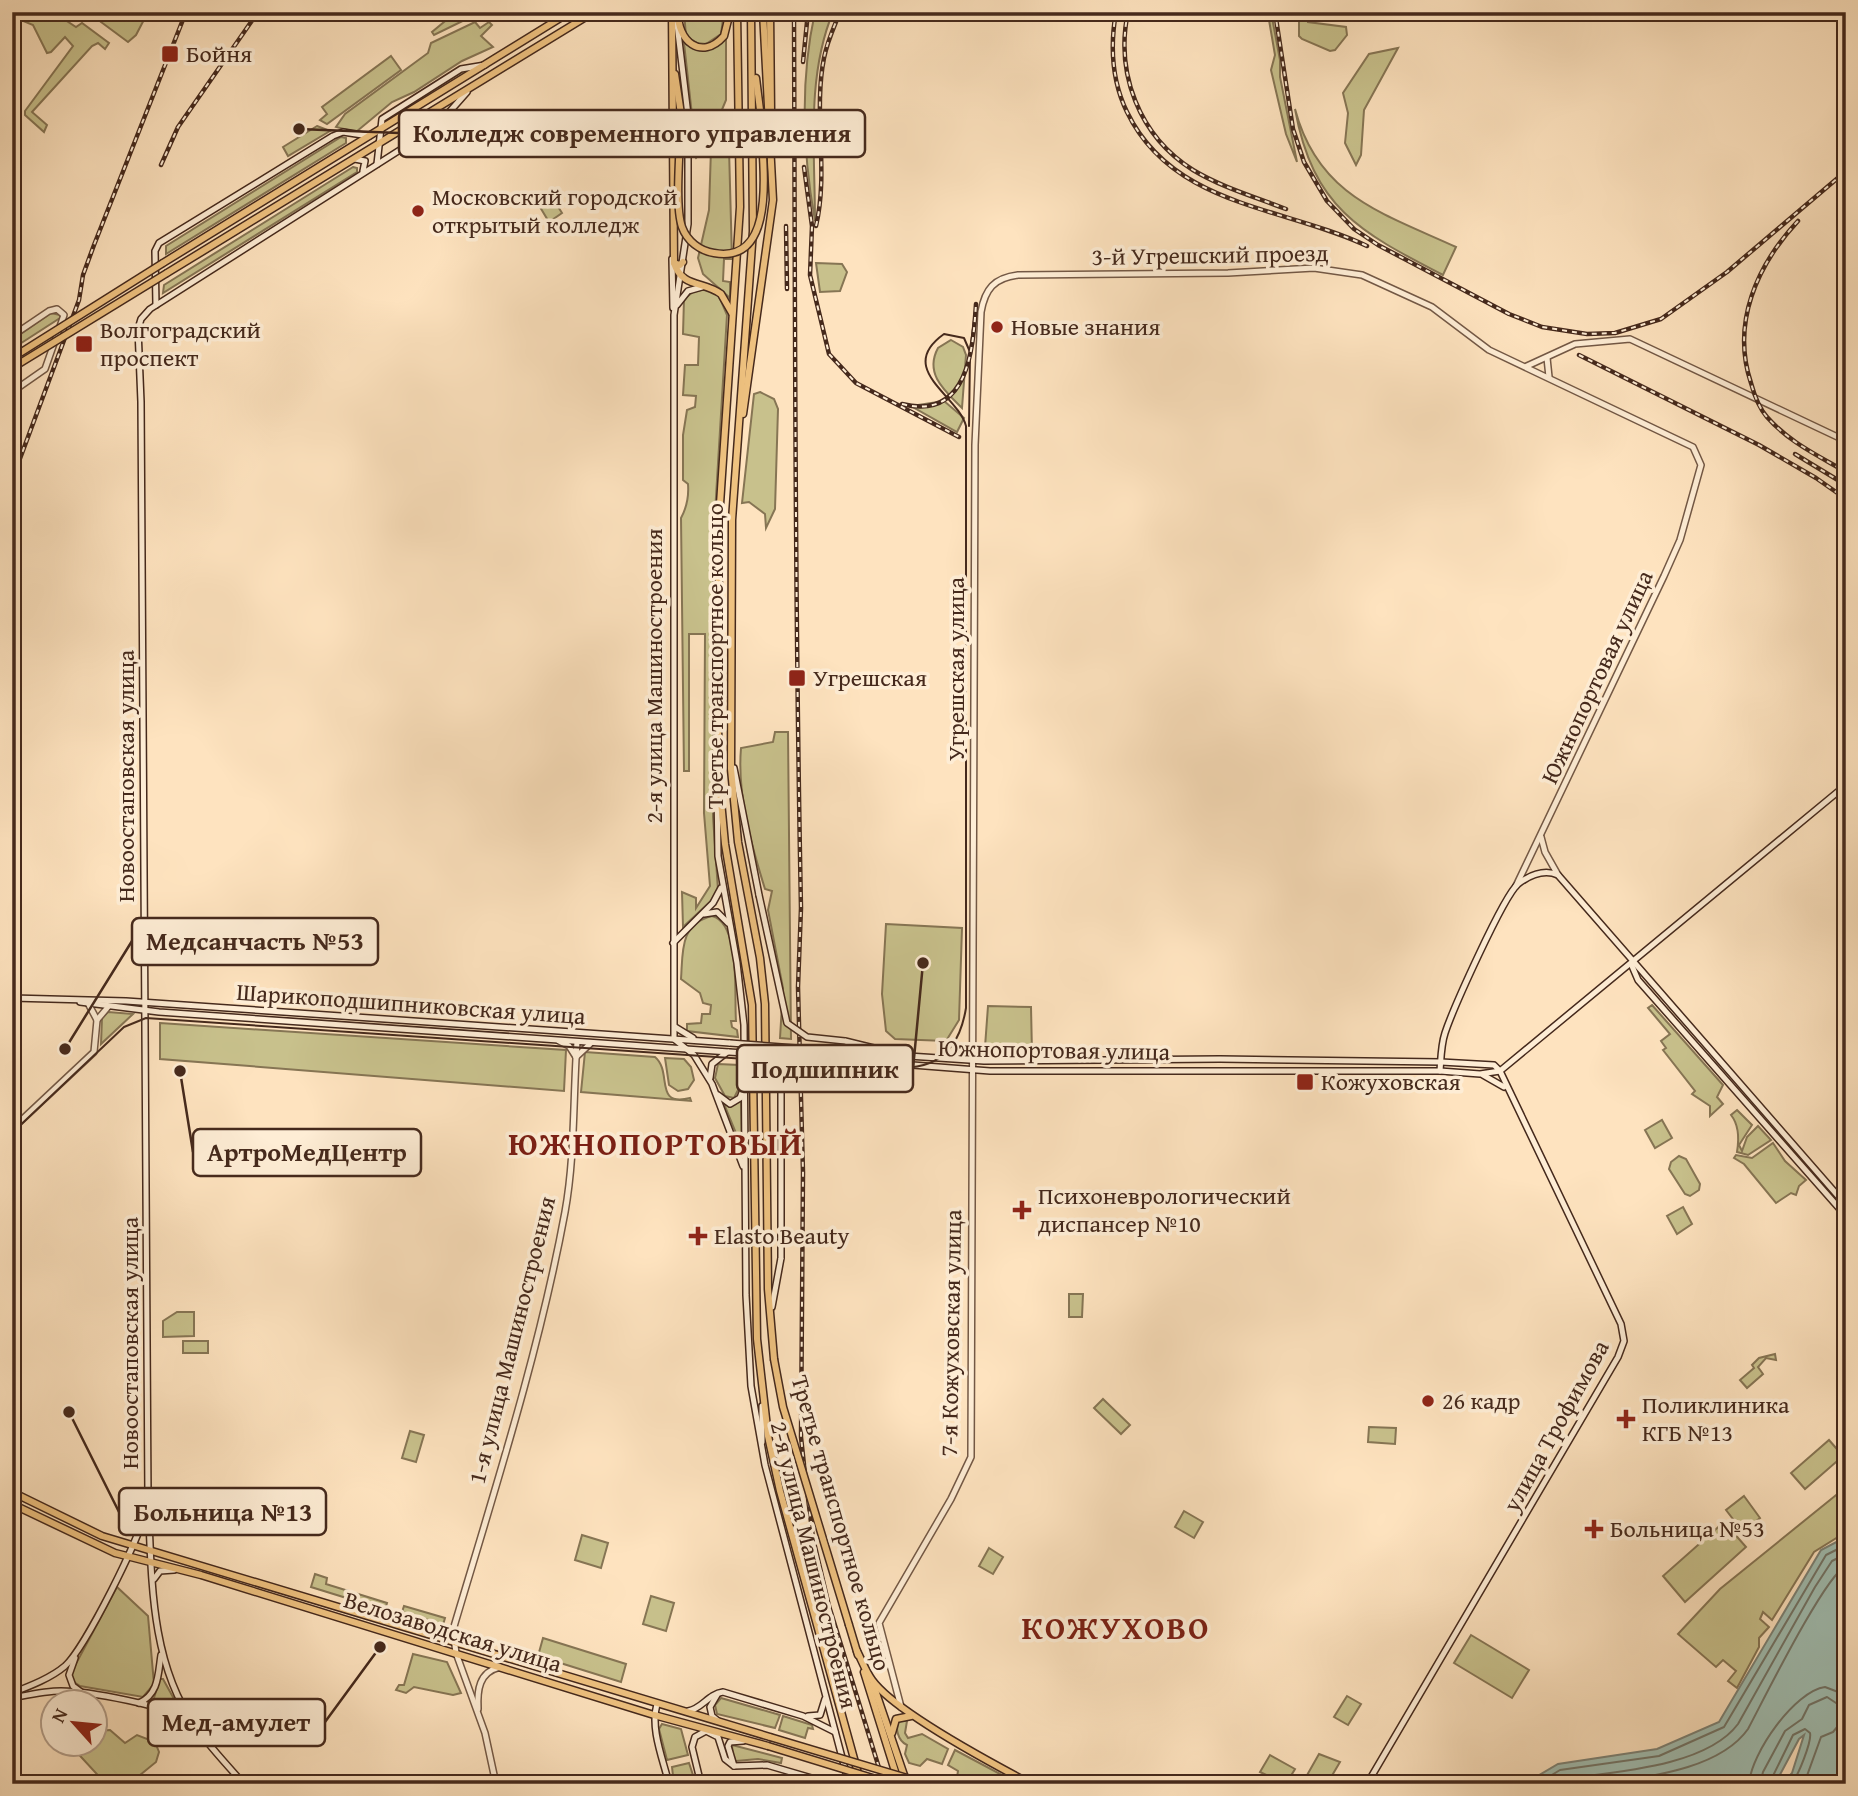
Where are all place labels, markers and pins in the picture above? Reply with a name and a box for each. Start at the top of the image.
place label: Бойня [186,36,252,71]
marker: Бойня [160,44,180,64]
callout: Колледж современного управления [399,110,865,157]
place label: Московский городской открытый колледж [432,179,678,242]
marker: Московский городской открытый колледж [410,203,426,219]
place label: Новые знания [1011,309,1160,344]
place label: Волгоградский проспект [100,312,261,375]
marker: Новые знания [989,319,1005,335]
marker: Волгоградский проспект [74,334,94,354]
place label: Угрешская [813,660,927,695]
marker: Угрешская [787,668,807,688]
callout: Медсанчасть №53 [132,918,378,965]
callout: Подшипник [737,1045,913,1092]
place label: Кожуховская [1321,1064,1461,1099]
marker: Кожуховская [1295,1072,1315,1092]
callout: АртроМедЦентр [193,1129,421,1176]
place label: Психоневрологический диспансер №10 [1038,1178,1291,1241]
marker: Психоневрологический диспансер №10 [1012,1200,1032,1220]
place label: Elasto Beauty [714,1218,849,1253]
marker: Elasto Beauty [688,1226,708,1246]
place label: 26 кадр [1442,1383,1520,1418]
place label: Поликлиника КГБ №13 [1642,1387,1790,1450]
marker: 26 кадр [1420,1393,1436,1409]
marker: Поликлиника КГБ №13 [1616,1409,1636,1429]
callout: Больница №13 [119,1488,326,1535]
place label: Больница №53 [1610,1511,1765,1546]
marker: Больница №53 [1584,1519,1604,1539]
callout: Мед-амулет [148,1699,325,1746]

